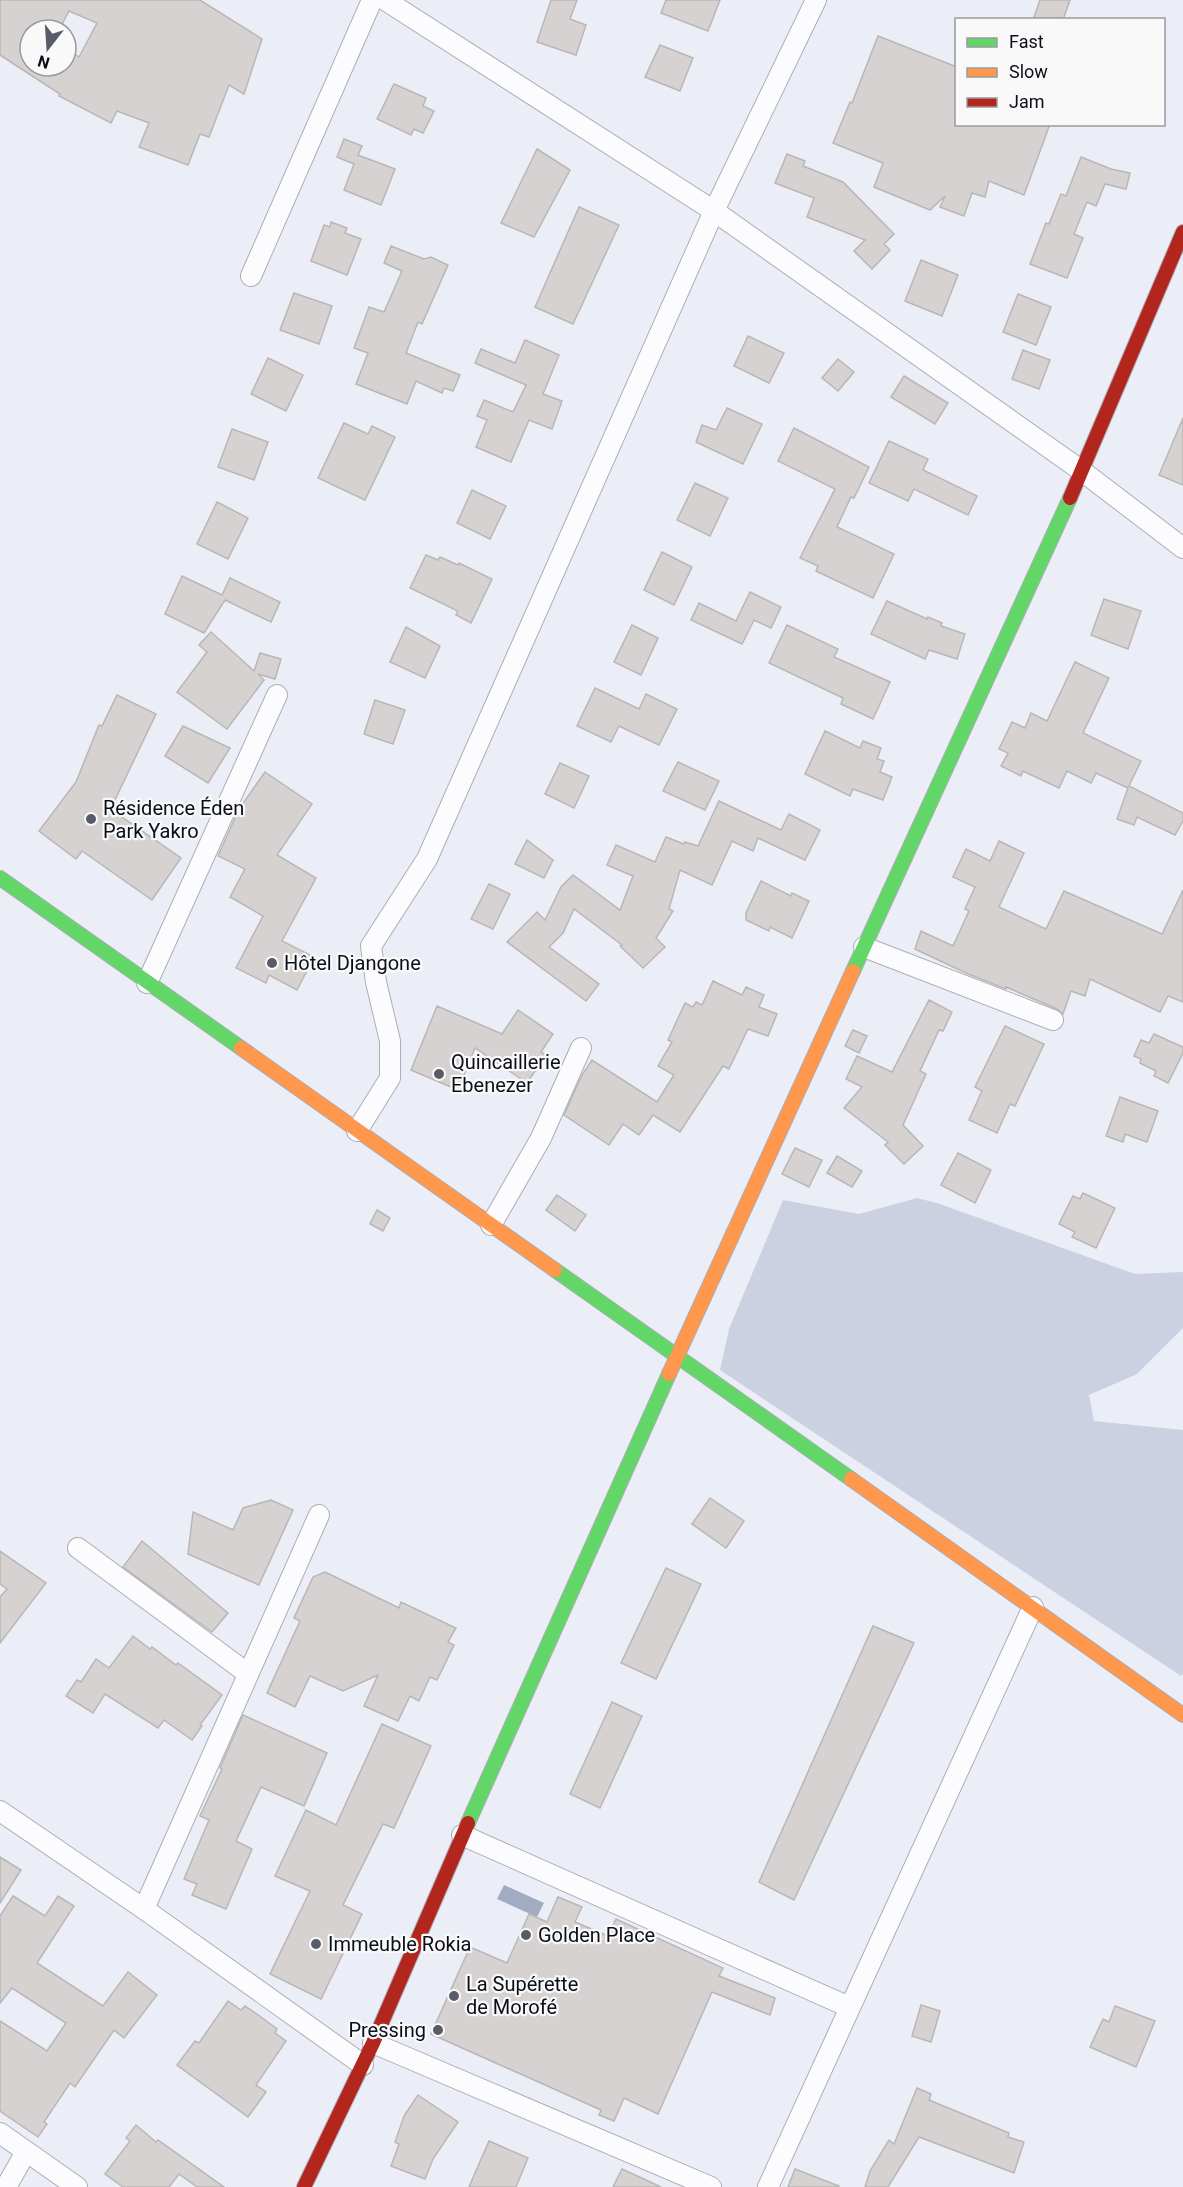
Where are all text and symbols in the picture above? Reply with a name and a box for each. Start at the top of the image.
north arrow [18,18,78,78]
legend [955,18,1165,126]
text: Fast [1009,31,1044,52]
text: N [36,51,52,73]
text: Slow [1009,61,1048,82]
text: Jam [1009,91,1045,112]
place label: Résidence Éden Park Yakro [103,796,244,843]
marker: Résidence Éden Park Yakro [84,812,98,826]
place label: Hôtel Djangone [284,951,421,975]
marker: Hôtel Djangone [265,956,279,970]
place label: Quincaillerie Ebenezer [451,1050,560,1097]
marker: Quincaillerie Ebenezer [432,1067,446,1081]
place label: Golden Place [538,1923,655,1947]
marker: Golden Place [519,1928,533,1942]
place label: Immeuble Rokia [328,1932,471,1956]
marker: Immeuble Rokia [309,1937,323,1951]
place label: La Supérette de Morofé [466,1972,578,2019]
marker: La Supérette de Morofé [447,1989,461,2003]
place label: Pressing [348,2018,426,2042]
marker: Pressing [431,2023,445,2037]

